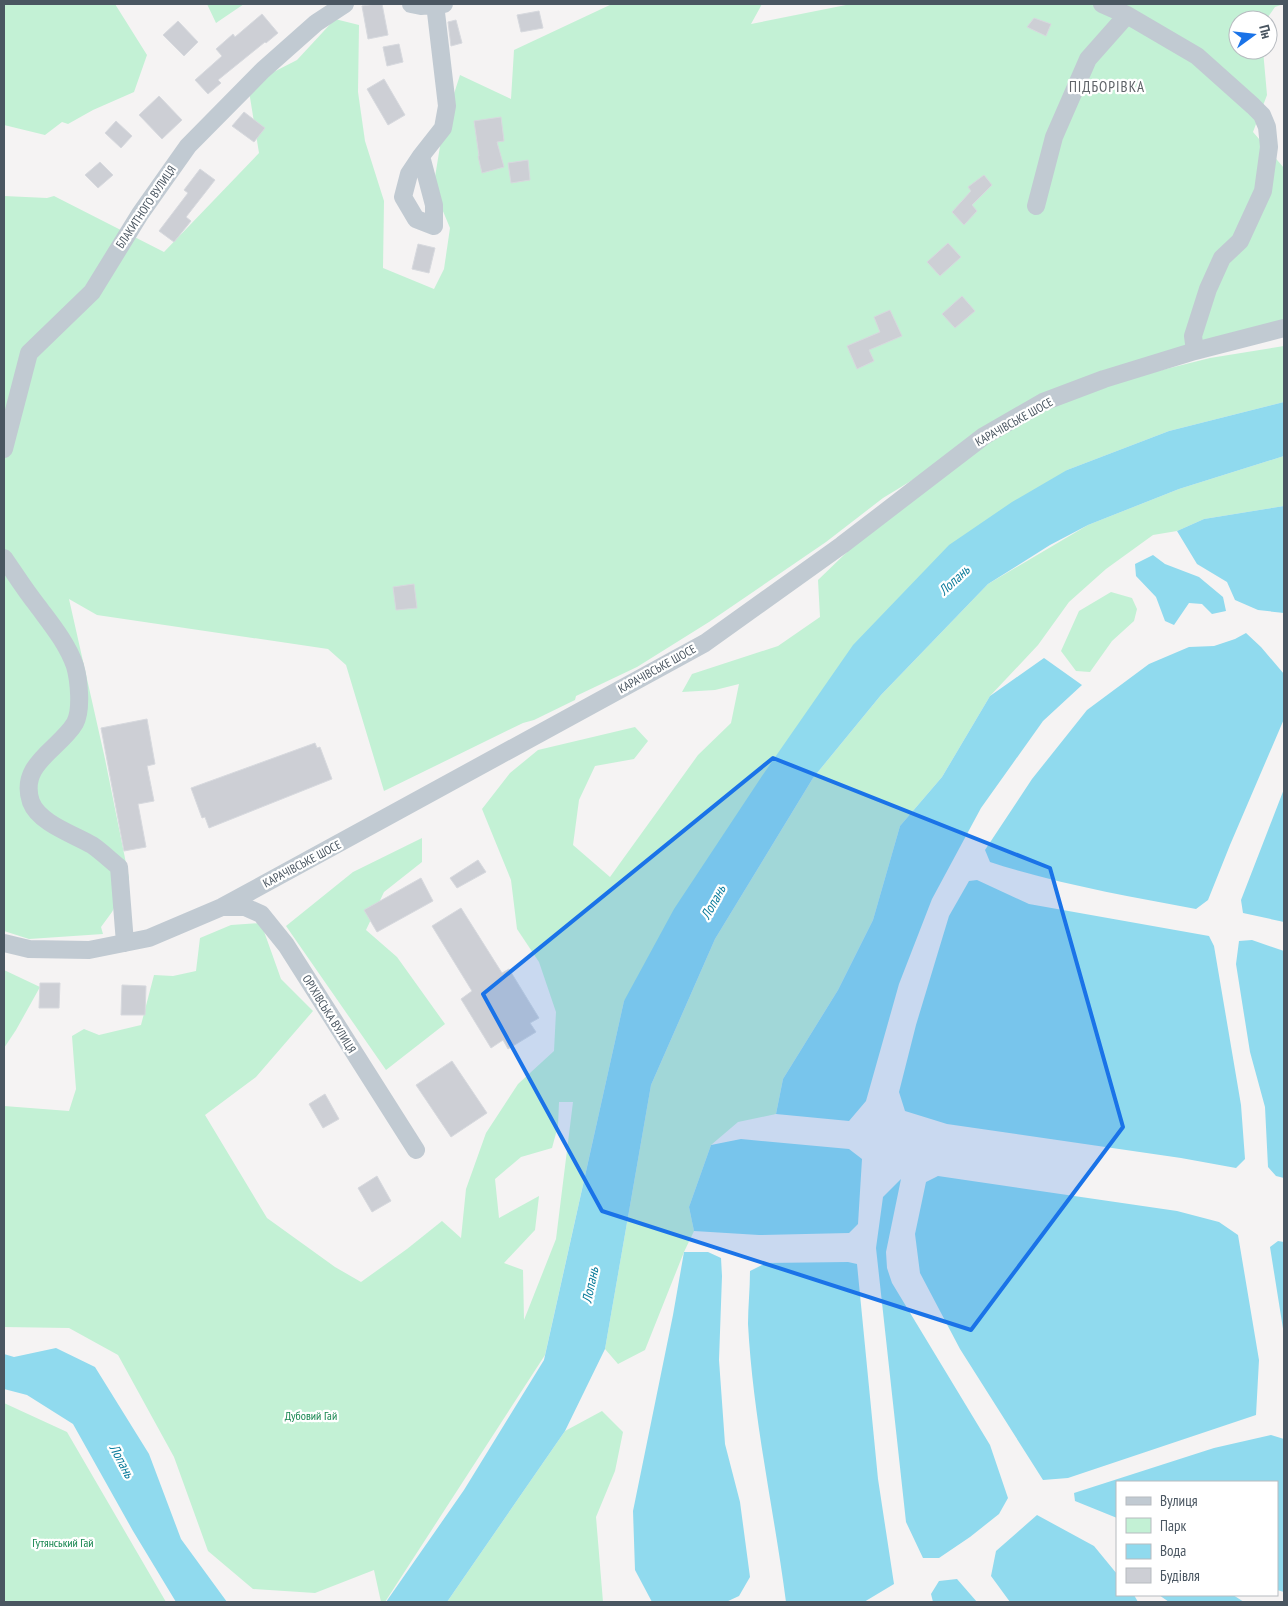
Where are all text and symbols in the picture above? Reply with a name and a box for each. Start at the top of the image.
north arrow [1228,10,1278,60]
text: Пн [1255,23,1276,41]
district label: ПІДБОРІВКА [1069,77,1145,96]
street label: БЛАКИТНОГО ВУЛИЦЯ [112,162,179,251]
street label: КАРАЧІВСЬКЕ ШОСЕ [972,394,1055,449]
water label: Лопань [934,561,974,600]
street label: КАРАЧІВСЬКЕ ШОСЕ [615,641,698,696]
street label: КАРАЧІВСЬКЕ ШОСЕ [260,837,343,890]
water label: Лопань [696,881,730,923]
street label: ОРІХІВСЬКА ВУЛИЦЯ [299,972,359,1056]
water label: Лопань [577,1265,603,1305]
park label: Дубовий Гай [285,1408,337,1423]
water label: Лопань [105,1440,139,1482]
legend [1116,1481,1278,1596]
text: Вулиця [1160,1491,1198,1510]
text: Парк [1160,1516,1186,1535]
park label: Гутянський Гай [32,1535,94,1550]
text: Вода [1160,1541,1186,1560]
text: Будівля [1160,1566,1200,1585]

